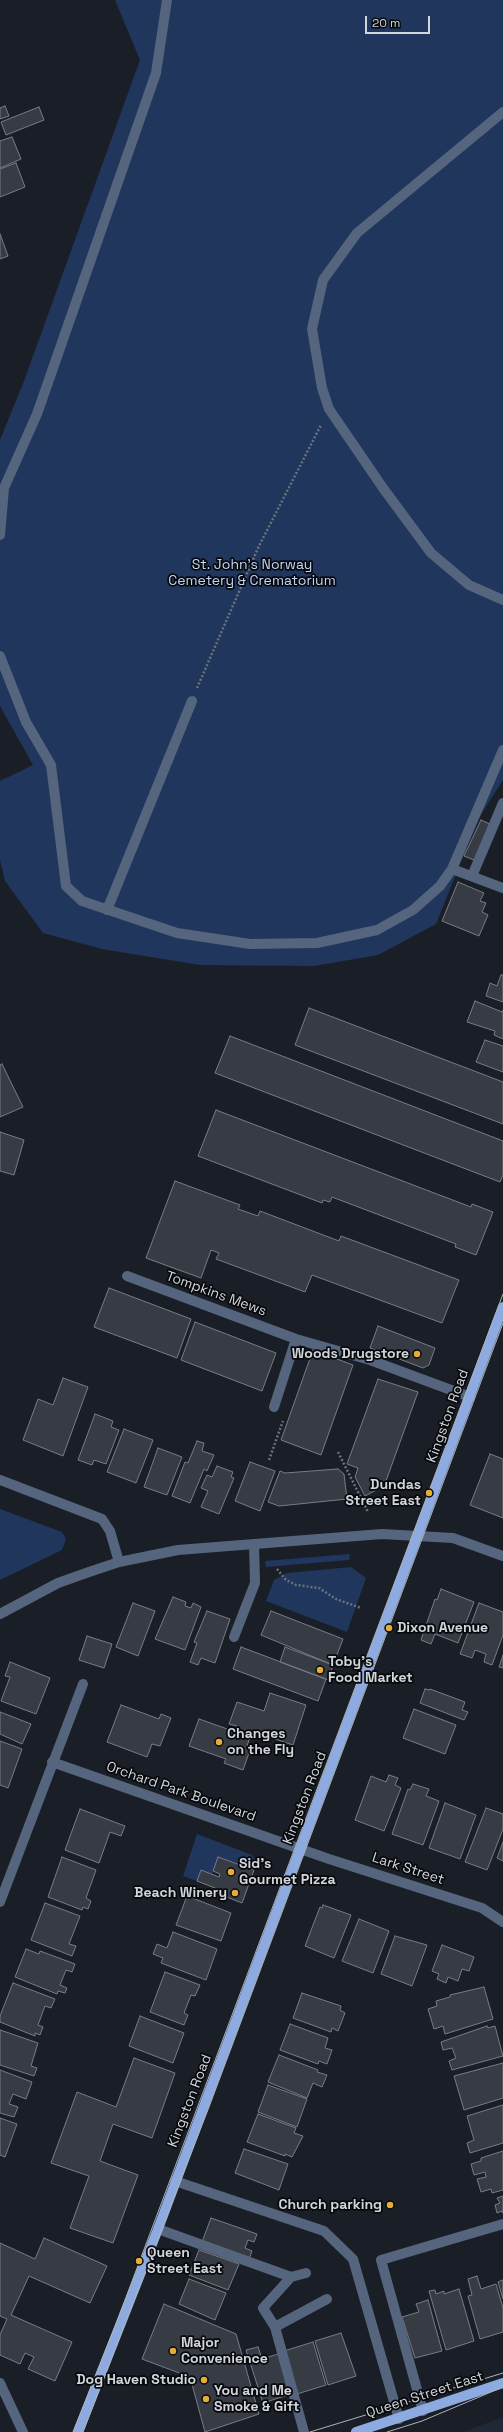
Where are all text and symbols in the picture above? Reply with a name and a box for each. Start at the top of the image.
scale bar [367,8,432,34]
text: 20 m [372,15,400,31]
park label: St. John's Norway Cemetery & Crematorium [168,557,336,590]
street label: Tompkins Mews [163,1268,269,1320]
place label: Woods Drugstore [292,1346,409,1362]
marker: Woods Drugstore [412,1349,422,1359]
street label: Kingston Road [423,1367,473,1465]
place label: Dundas Street East [346,1477,421,1510]
marker: Dundas Street East [424,1488,434,1498]
place label: Dixon Avenue [397,1620,488,1636]
marker: Dixon Avenue [384,1623,394,1633]
place label: Toby's Food Market [328,1654,413,1686]
marker: Toby's Food Market [315,1665,325,1675]
place label: Changes on the Fly [227,1726,294,1758]
marker: Changes on the Fly [214,1737,224,1747]
street label: Kingston Road [280,1749,330,1847]
street label: Orchard Park Boulevard [104,1758,258,1826]
street label: Lark Street [370,1849,446,1889]
place label: Sid's Gourmet Pizza [239,1856,336,1888]
marker: Sid's Gourmet Pizza [226,1867,236,1877]
place label: Beach Winery [134,1885,227,1901]
marker: Beach Winery [230,1888,240,1898]
street label: Kingston Road [165,2052,215,2150]
place label: Church parking [278,2197,382,2213]
marker: Church parking [385,2200,395,2210]
place label: Queen Street East [147,2245,222,2278]
marker: Queen Street East [134,2256,144,2266]
place label: Major Convenience [181,2335,268,2368]
marker: Major Convenience [168,2346,178,2356]
street label: Queen Street East [364,2368,486,2422]
place label: Dog Haven Studio [76,2372,196,2388]
marker: Dog Haven Studio [199,2375,209,2385]
place label: You and Me Smoke & Gift [214,2383,299,2416]
marker: You and Me Smoke & Gift [201,2394,211,2404]

